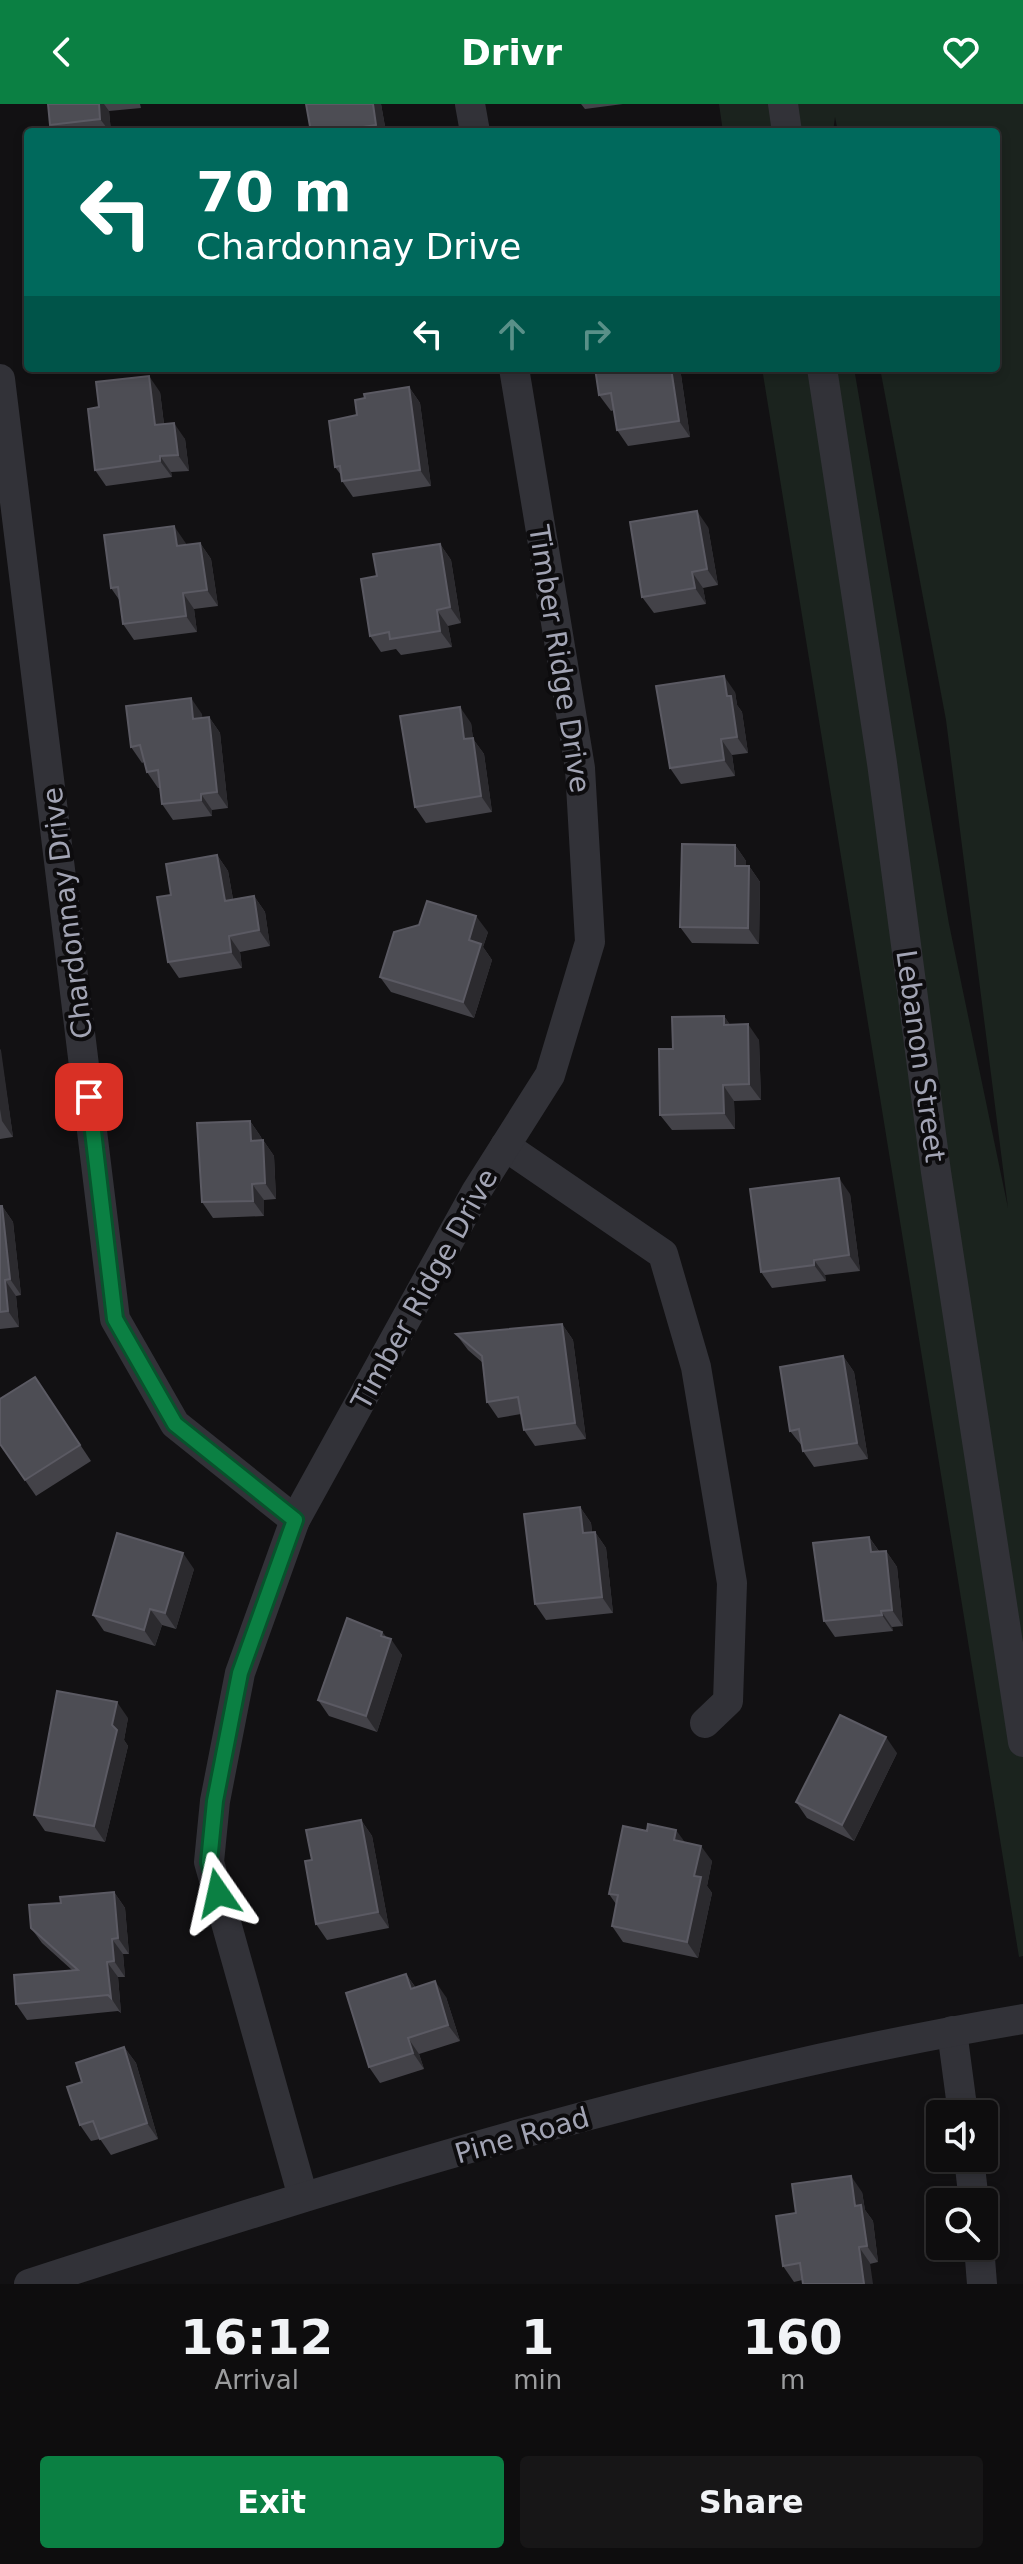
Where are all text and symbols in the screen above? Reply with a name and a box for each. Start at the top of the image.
icon: back [40,30,84,74]
icon: heart [939,30,983,74]
text: Drivr [461,32,562,73]
text: 70 m [196,159,352,224]
icon: left [64,160,168,264]
text: Chardonnay Drive [196,226,521,267]
icon: left [406,312,450,356]
icon: ahead [490,312,534,356]
icon: right [574,312,618,356]
street label: Timber Ridge Drive [522,522,597,795]
street label: Chardonnay Drive [36,785,99,1041]
street label: Lebanon Street [889,948,952,1164]
pin [55,1063,123,1131]
icon: arrive [67,1075,111,1119]
street label: Timber Ridge Drive [344,1163,504,1416]
position arrow [176,1851,260,1935]
map controls [926,2100,998,2260]
button: sound [926,2100,998,2172]
street label: Pine Road [451,2101,593,2170]
button: search [926,2188,998,2260]
text: 16:12 [180,2309,333,2365]
text: 1 [521,2309,554,2365]
text: 160 [743,2309,843,2365]
text: Arrival [214,2365,299,2395]
text: min [513,2365,562,2395]
text: m [780,2365,805,2395]
button: Exit [40,2456,504,2548]
button: Share [520,2456,983,2548]

